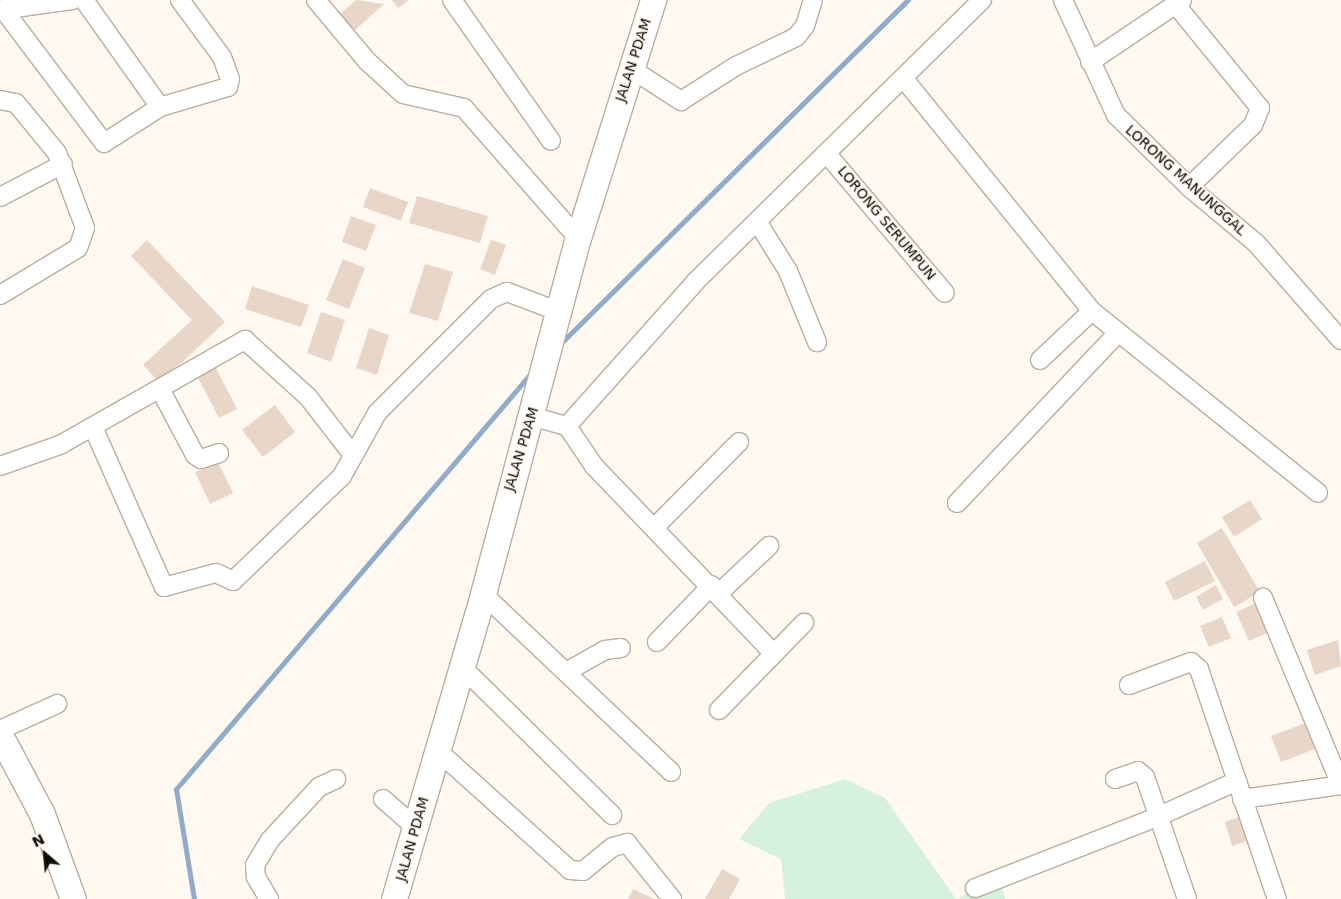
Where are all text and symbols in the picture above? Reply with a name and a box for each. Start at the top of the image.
street label: JALAN PDAM [612,16,654,104]
street label: LORONG MANUNGGAL [1122,121,1250,239]
street label: LORONG SERUMPUN [834,163,940,283]
street label: JALAN PDAM [500,405,542,493]
street label: JALAN PDAM [392,795,432,883]
north arrow [20,829,70,879]
text: N [29,831,47,850]

